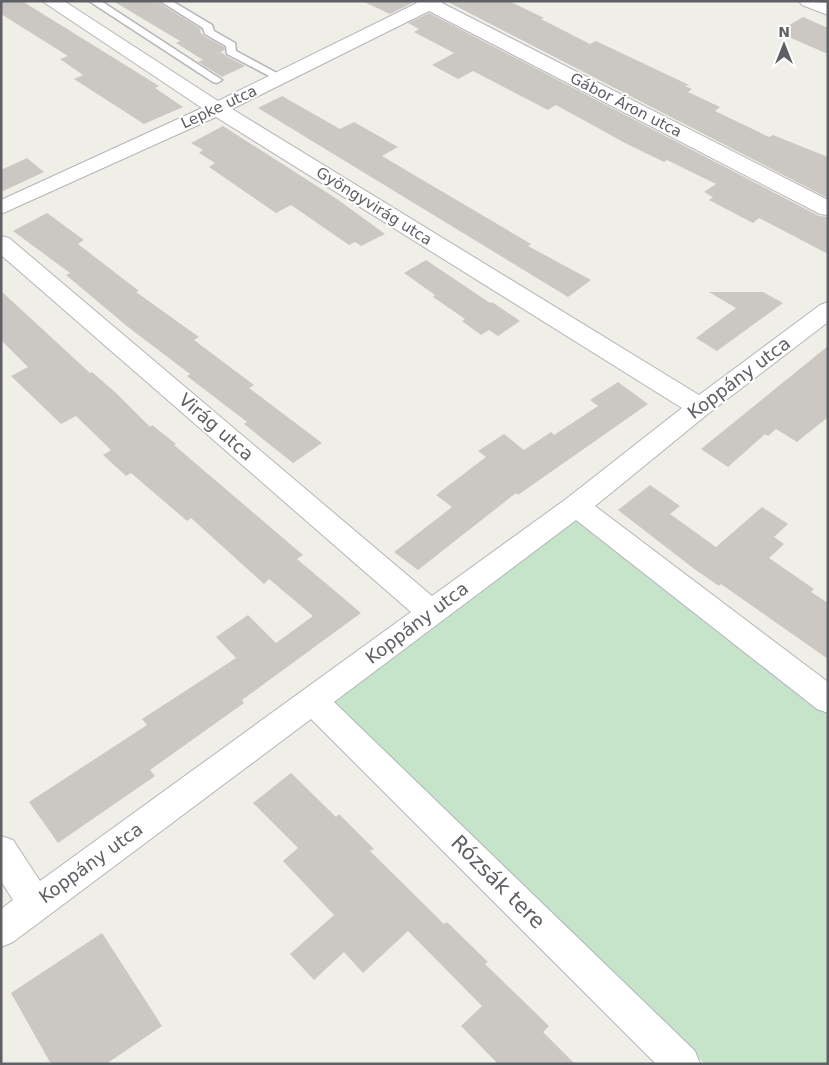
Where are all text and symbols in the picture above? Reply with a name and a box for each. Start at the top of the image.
north arrow [759,20,809,70]
text: N [778,24,790,40]
street label: Gábor Áron utca [567,68,685,141]
street label: Lepke utca [178,82,260,132]
street label: Gyöngyvirág utca [313,163,435,249]
street label: Koppány utca [683,332,794,423]
street label: Virág utca [175,389,258,465]
street label: Koppány utca [361,577,472,668]
street label: Koppány utca [35,818,147,907]
street label: Rózsák tere [446,830,550,934]

